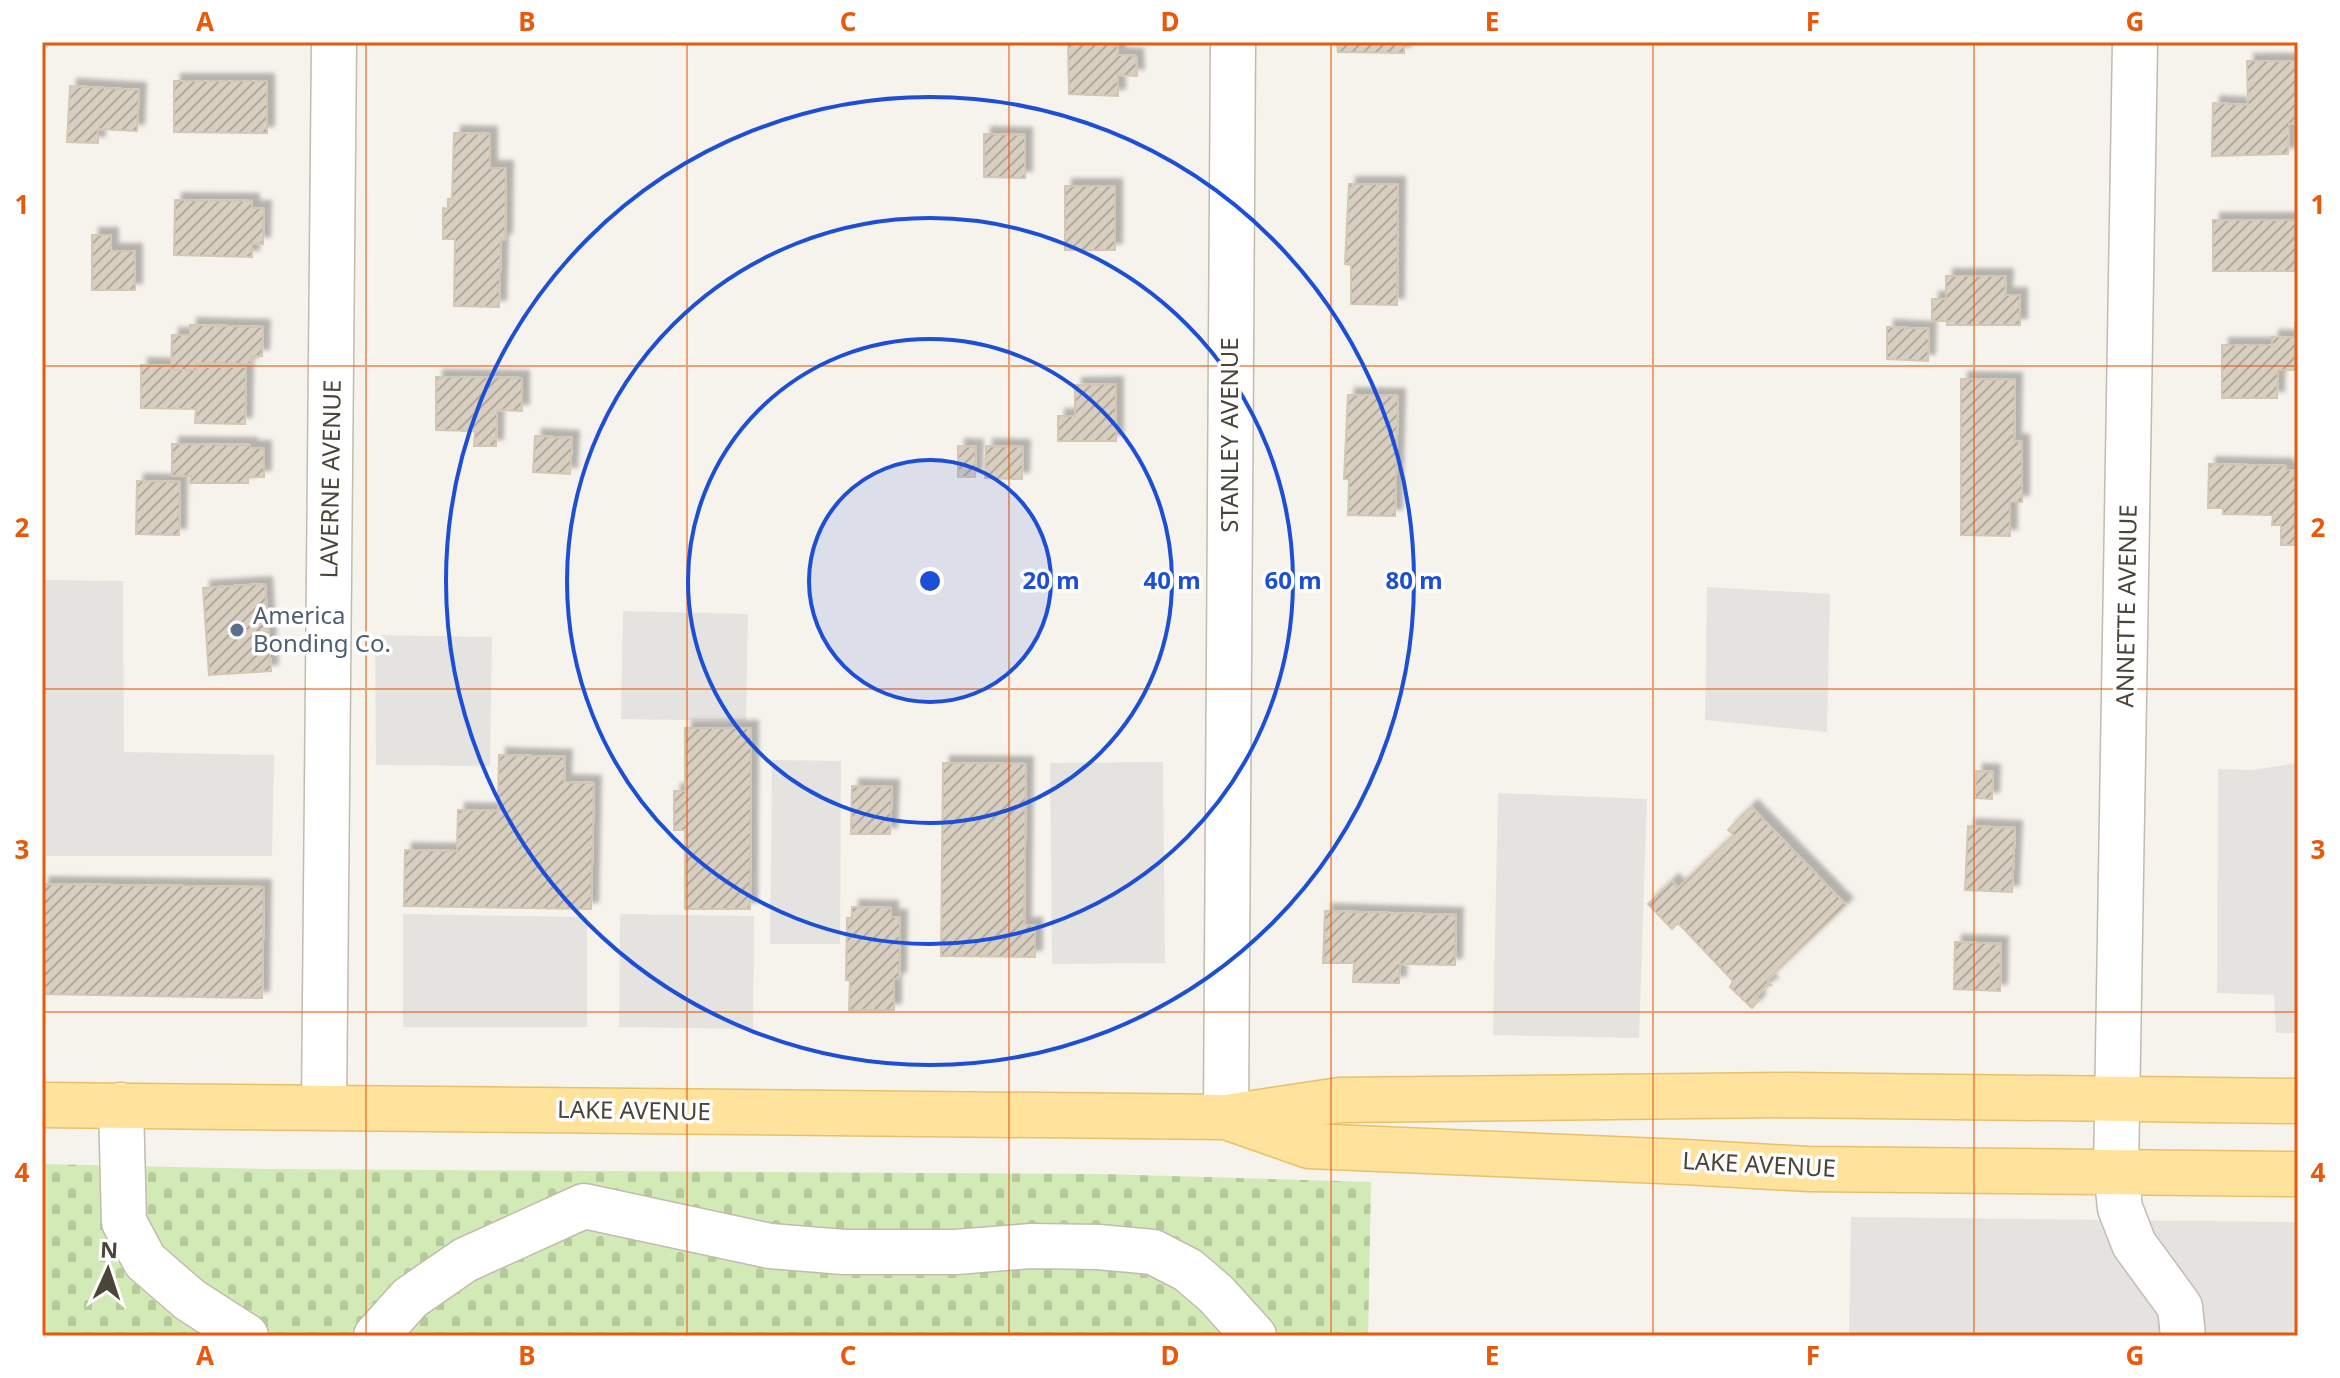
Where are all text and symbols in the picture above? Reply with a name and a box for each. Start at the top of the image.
text: A [196,3,214,39]
text: B [518,3,536,39]
text: C [840,3,856,39]
text: D [1160,3,1180,39]
text: E [1485,3,1499,39]
text: F [1806,3,1820,39]
text: G [2126,3,2144,39]
text: 1 [15,186,29,222]
text: 1 [2311,186,2325,222]
street label: STANLEY AVENUE [1212,337,1245,533]
street label: LAVERNE AVENUE [311,379,348,579]
street label: ANNETTE AVENUE [2107,504,2144,708]
text: 2 [15,509,30,545]
text: 2 [2311,509,2326,545]
text: 20 m [1022,563,1080,596]
text: 40 m [1143,563,1201,596]
text: 60 m [1264,563,1322,596]
text: 80 m [1385,563,1443,596]
centre of rings [916,567,944,595]
place label: America Bonding Co. [253,598,391,659]
marker: America Bonding Co. [228,621,246,639]
text: 3 [15,831,29,867]
text: 3 [2311,831,2325,867]
street label: LAKE AVENUE [557,1092,711,1127]
street label: LAKE AVENUE [1682,1143,1837,1184]
text: 4 [15,1154,30,1190]
text: 4 [2311,1154,2326,1190]
north arrow [68,1230,148,1310]
text: N [99,1234,119,1264]
text: A [196,1337,214,1373]
text: B [518,1337,536,1373]
text: C [840,1337,856,1373]
text: D [1160,1337,1180,1373]
text: E [1485,1337,1499,1373]
text: F [1806,1337,1820,1373]
text: G [2126,1337,2144,1373]

